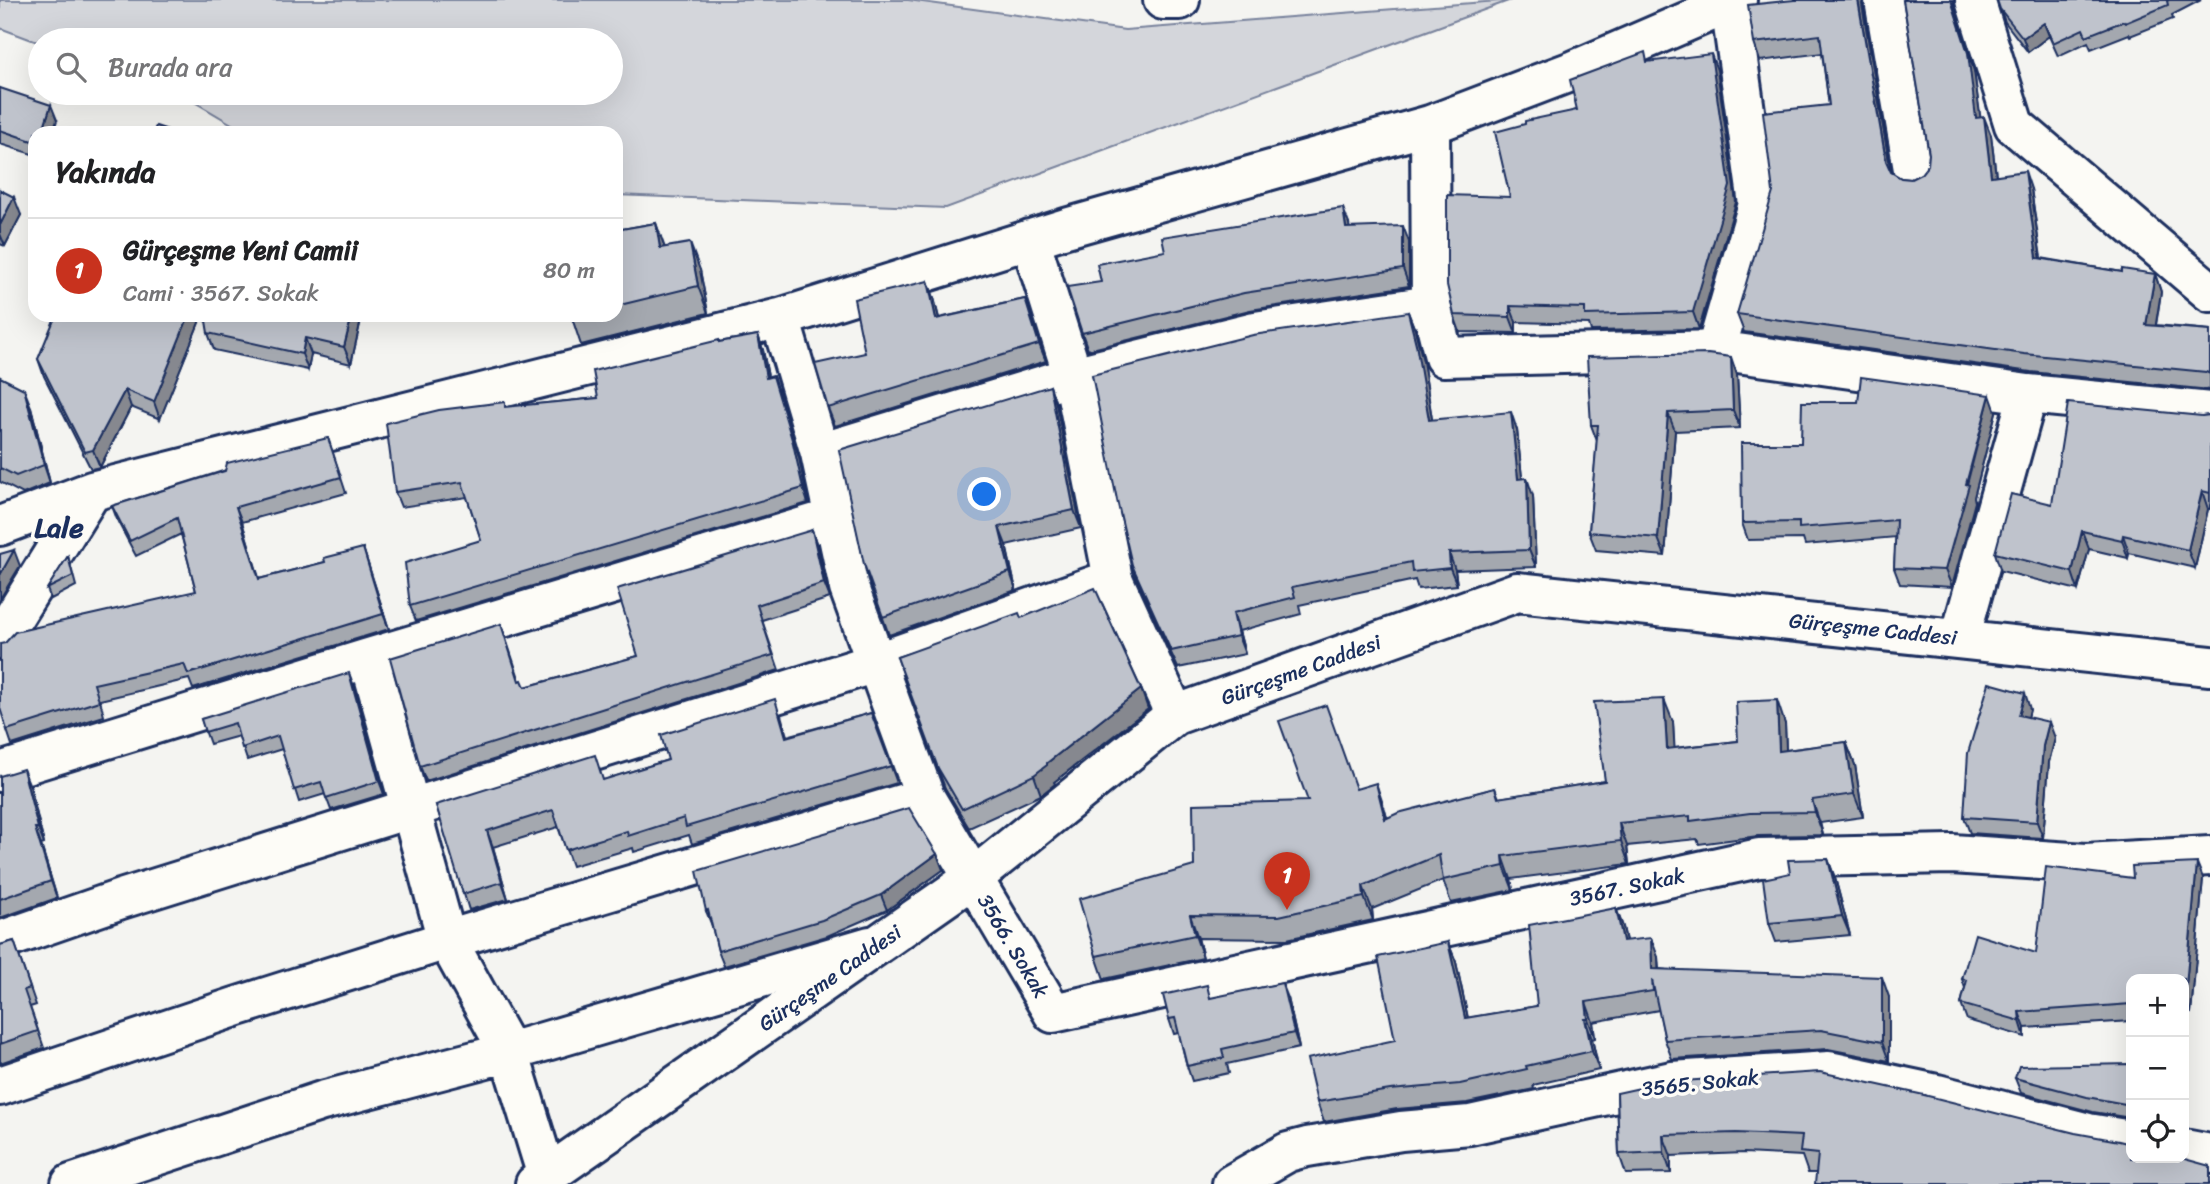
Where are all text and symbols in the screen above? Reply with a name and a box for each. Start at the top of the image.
search box [28,28,623,105]
text: Burada ara [108,44,232,90]
icon: search [52,48,90,86]
text: Yakında [56,145,156,199]
text: Gürçeşme Yeni Camii [123,227,358,273]
text: 1 [74,250,84,291]
text: 80 m [543,250,595,291]
text: Cami · 3567. Sokak [123,273,319,314]
your location [967,477,1001,511]
district label: Lale [34,503,84,552]
street label: Gürçeşme Caddesi [1787,601,1960,657]
street label: Gürçeşme Caddesi [1215,623,1388,717]
pin: 1 [1264,852,1310,910]
street label: 3567. Sokak [1566,856,1688,918]
street label: 3566. Sokak [967,886,1059,1006]
street label: Gürçeşme Caddesi [750,913,911,1042]
map controls [2126,974,2189,1163]
button: + [2126,974,2189,1037]
button: − [2126,1037,2189,1100]
street label: 3565. Sokak [1640,1058,1760,1108]
button: locate [2126,1100,2189,1163]

